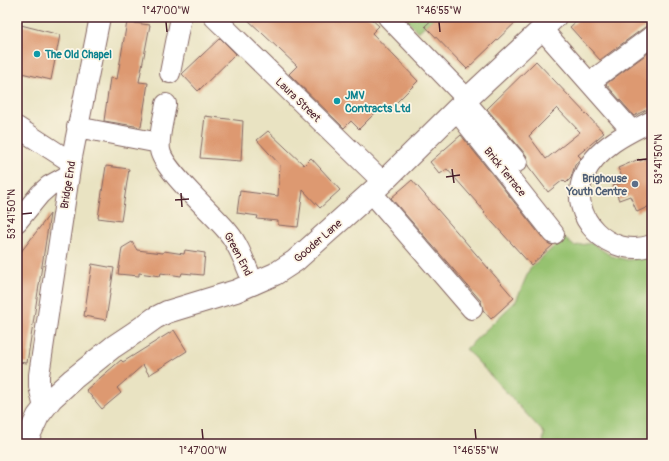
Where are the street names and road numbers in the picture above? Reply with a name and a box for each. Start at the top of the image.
street label: Laura Street [273,75,324,125]
street label: Brick Terrace [481,145,529,200]
street label: Bridge End [58,160,78,210]
street label: Gooder Lane [291,216,345,265]
street label: Green End [221,230,255,278]

